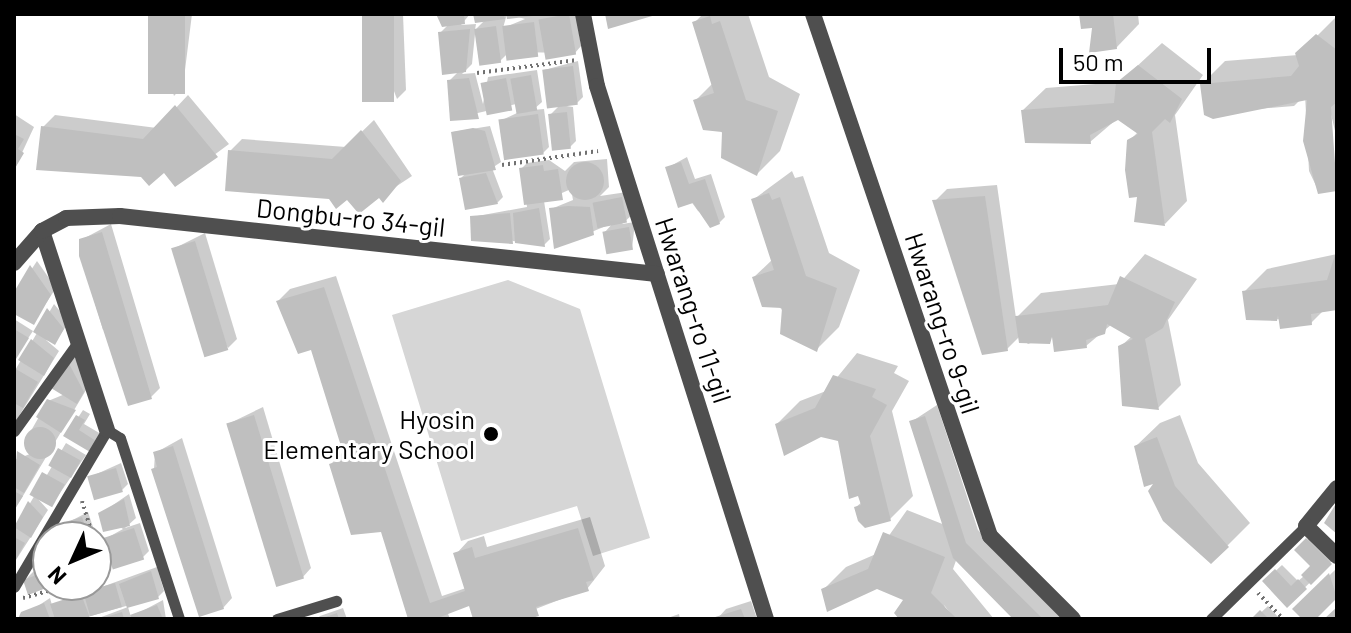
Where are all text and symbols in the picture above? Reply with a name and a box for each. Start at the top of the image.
scale bar [1063,32,1215,82]
text: 50 m [1073,47,1124,76]
street label: Dongbu-ro 34-gil [255,192,447,242]
street label: Hwarang-ro 11-gil [649,213,739,407]
street label: Hwarang-ro 9-gil [899,228,987,418]
place label: Hyosin Elementary School [263,403,475,464]
marker: Hyosin Elementary School [482,425,500,443]
north arrow [32,521,112,601]
text: N [42,562,71,591]

